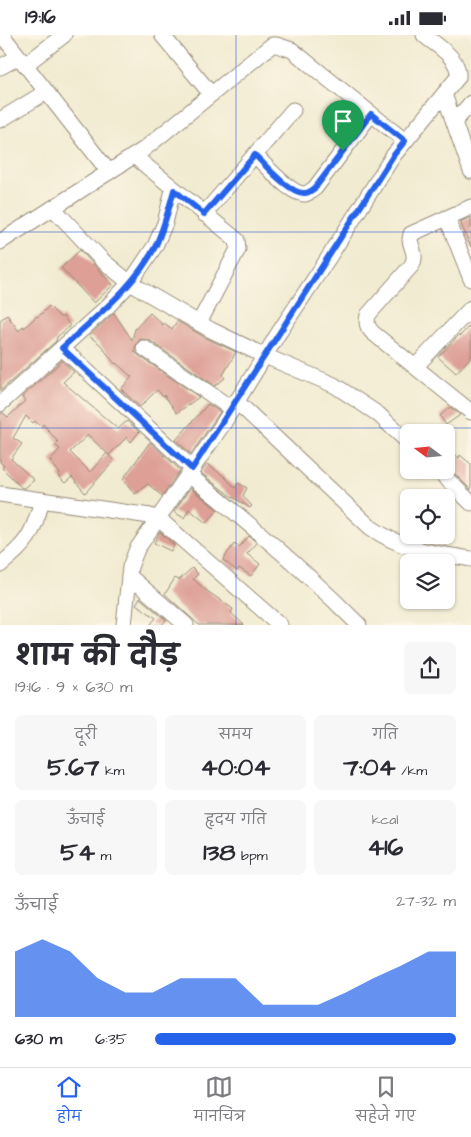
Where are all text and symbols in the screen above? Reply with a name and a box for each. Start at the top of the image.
text: 19:16 [25,4,56,31]
pin [322,100,364,151]
icon: arrive [329,107,357,135]
north arrow [400,424,455,479]
map controls [400,424,455,609]
button: locate [400,489,455,544]
button: layers [400,554,455,609]
text: शाम की दौड़ [15,637,179,676]
button: share [404,642,456,694]
text: 19:16 · 9 × 630 m [15,676,133,698]
text: दूरी [75,725,97,745]
text: समय [219,725,252,745]
text: गति [372,725,398,745]
text: 5.67 [47,750,99,785]
text: 40:04 [201,750,270,785]
text: 7:04 [343,750,396,785]
text: km [99,761,125,781]
text: /km [396,761,427,781]
text: ऊँचाई [67,810,105,830]
text: हृदय गति [205,810,266,830]
text: kcal [372,810,399,830]
text: 416 [367,830,403,865]
text: 54 [60,835,95,870]
text: 138 [203,835,235,870]
text: m [95,846,111,866]
text: bpm [235,846,268,866]
text: 27–32 m [396,890,456,912]
text: ऊँचाई [15,894,58,916]
text: 630 m [15,1028,62,1050]
text: 6:35 [95,1028,127,1050]
tab: होम [55,1073,83,1132]
tab: मानचित्र [194,1073,245,1132]
tab: सहेजे गए [356,1073,416,1132]

